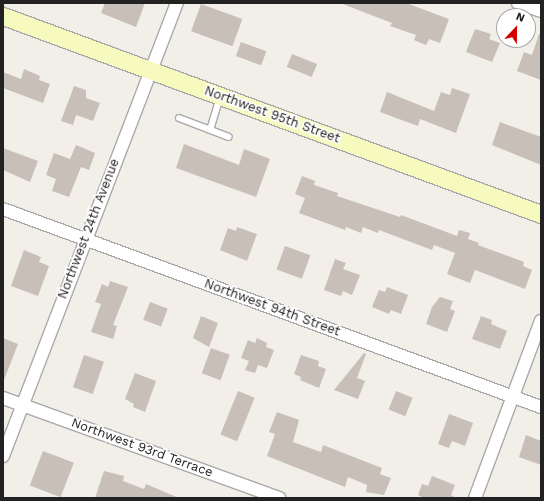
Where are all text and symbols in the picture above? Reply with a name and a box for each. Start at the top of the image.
north arrow [496,8,536,48]
text: N [514,10,527,25]
street label: Northwest 95th Street [202,83,342,147]
street label: Northwest 24th Avenue [55,156,123,302]
street label: Northwest 94th Street [202,276,342,340]
street label: Northwest 93rd Terrace [69,415,215,481]

